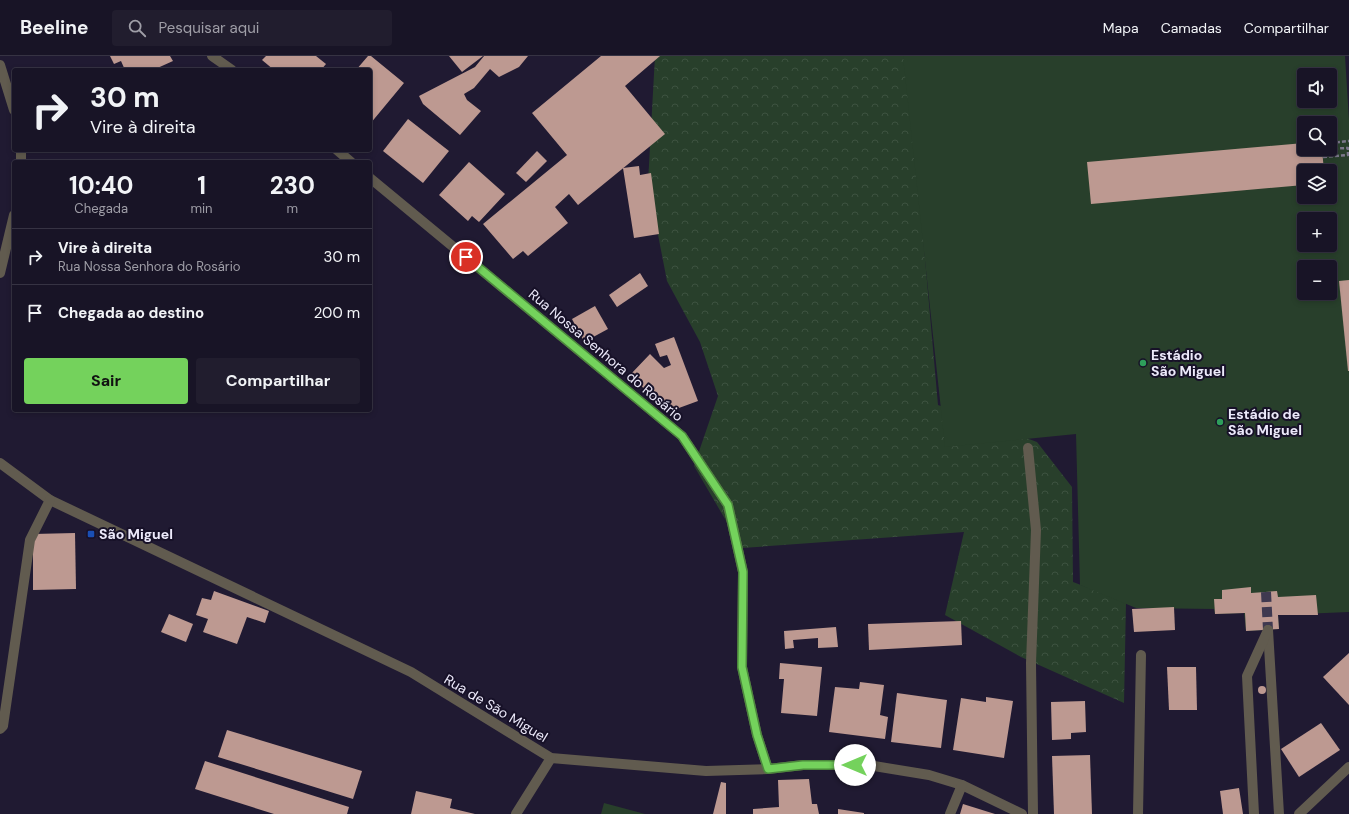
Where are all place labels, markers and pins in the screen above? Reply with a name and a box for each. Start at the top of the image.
pin [449,240,483,274]
place label: Estádio São Miguel [1151,346,1225,380]
marker: Estádio São Miguel [1138,358,1148,368]
place label: Estádio de São Miguel [1228,405,1302,439]
marker: Estádio de São Miguel [1215,417,1225,427]
place label: São Miguel [99,525,173,543]
marker: São Miguel [86,529,96,539]

